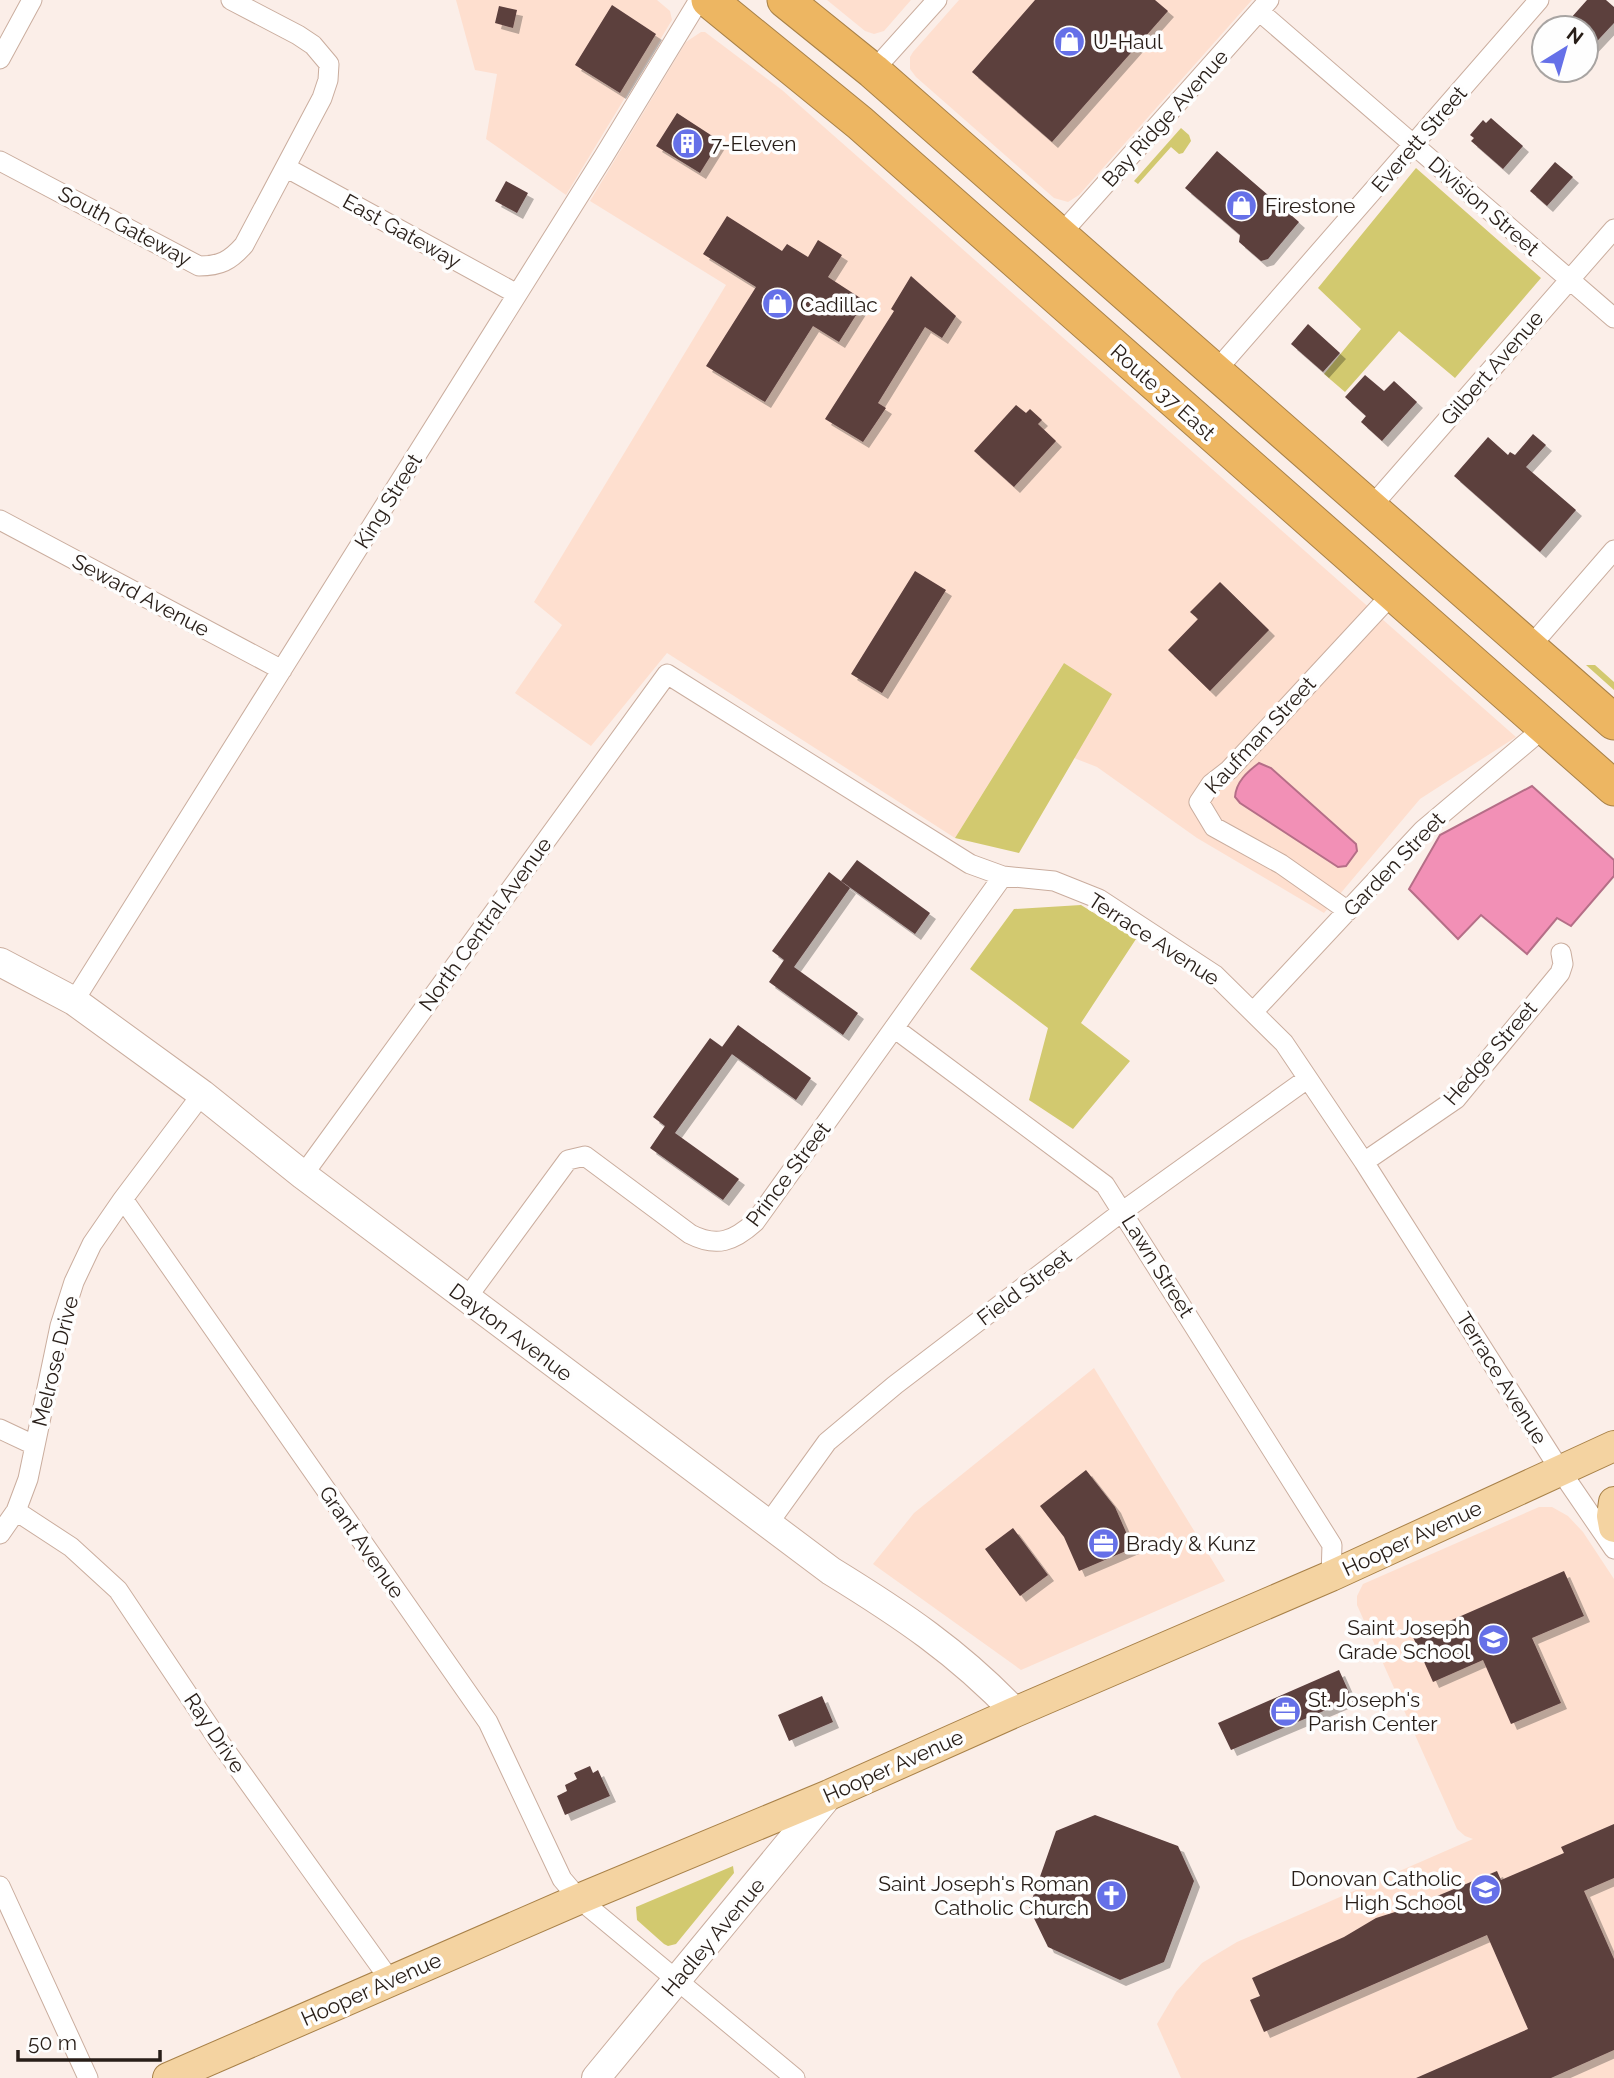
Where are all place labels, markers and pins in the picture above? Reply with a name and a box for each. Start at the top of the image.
shop icon: U-Haul [1053,24,1087,58]
place label: U-Haul [1093,29,1163,54]
building icon: 7-Eleven [671,126,705,160]
place label: 7-Eleven [711,131,796,156]
shop icon: Firestone [1225,188,1259,222]
place label: Firestone [1265,193,1355,218]
shop icon: Cadillac [760,287,794,321]
place label: Cadillac [800,292,878,317]
office icon: Brady & Kunz [1086,1526,1120,1560]
place label: Brady & Kunz [1126,1531,1256,1556]
place label: Saint Joseph Grade School [1338,1615,1470,1664]
school or university icon: Saint Joseph Grade School [1476,1622,1510,1656]
place label: St. Joseph's Parish Center [1308,1687,1438,1736]
office icon: St. Joseph's Parish Center [1268,1694,1302,1728]
place label: Donovan Catholic High School [1291,1866,1462,1915]
place label: Saint Joseph's Roman Catholic Church [878,1871,1089,1920]
school or university icon: Donovan Catholic High School [1468,1873,1502,1907]
church icon: Saint Joseph's Roman Catholic Church [1095,1878,1129,1912]

